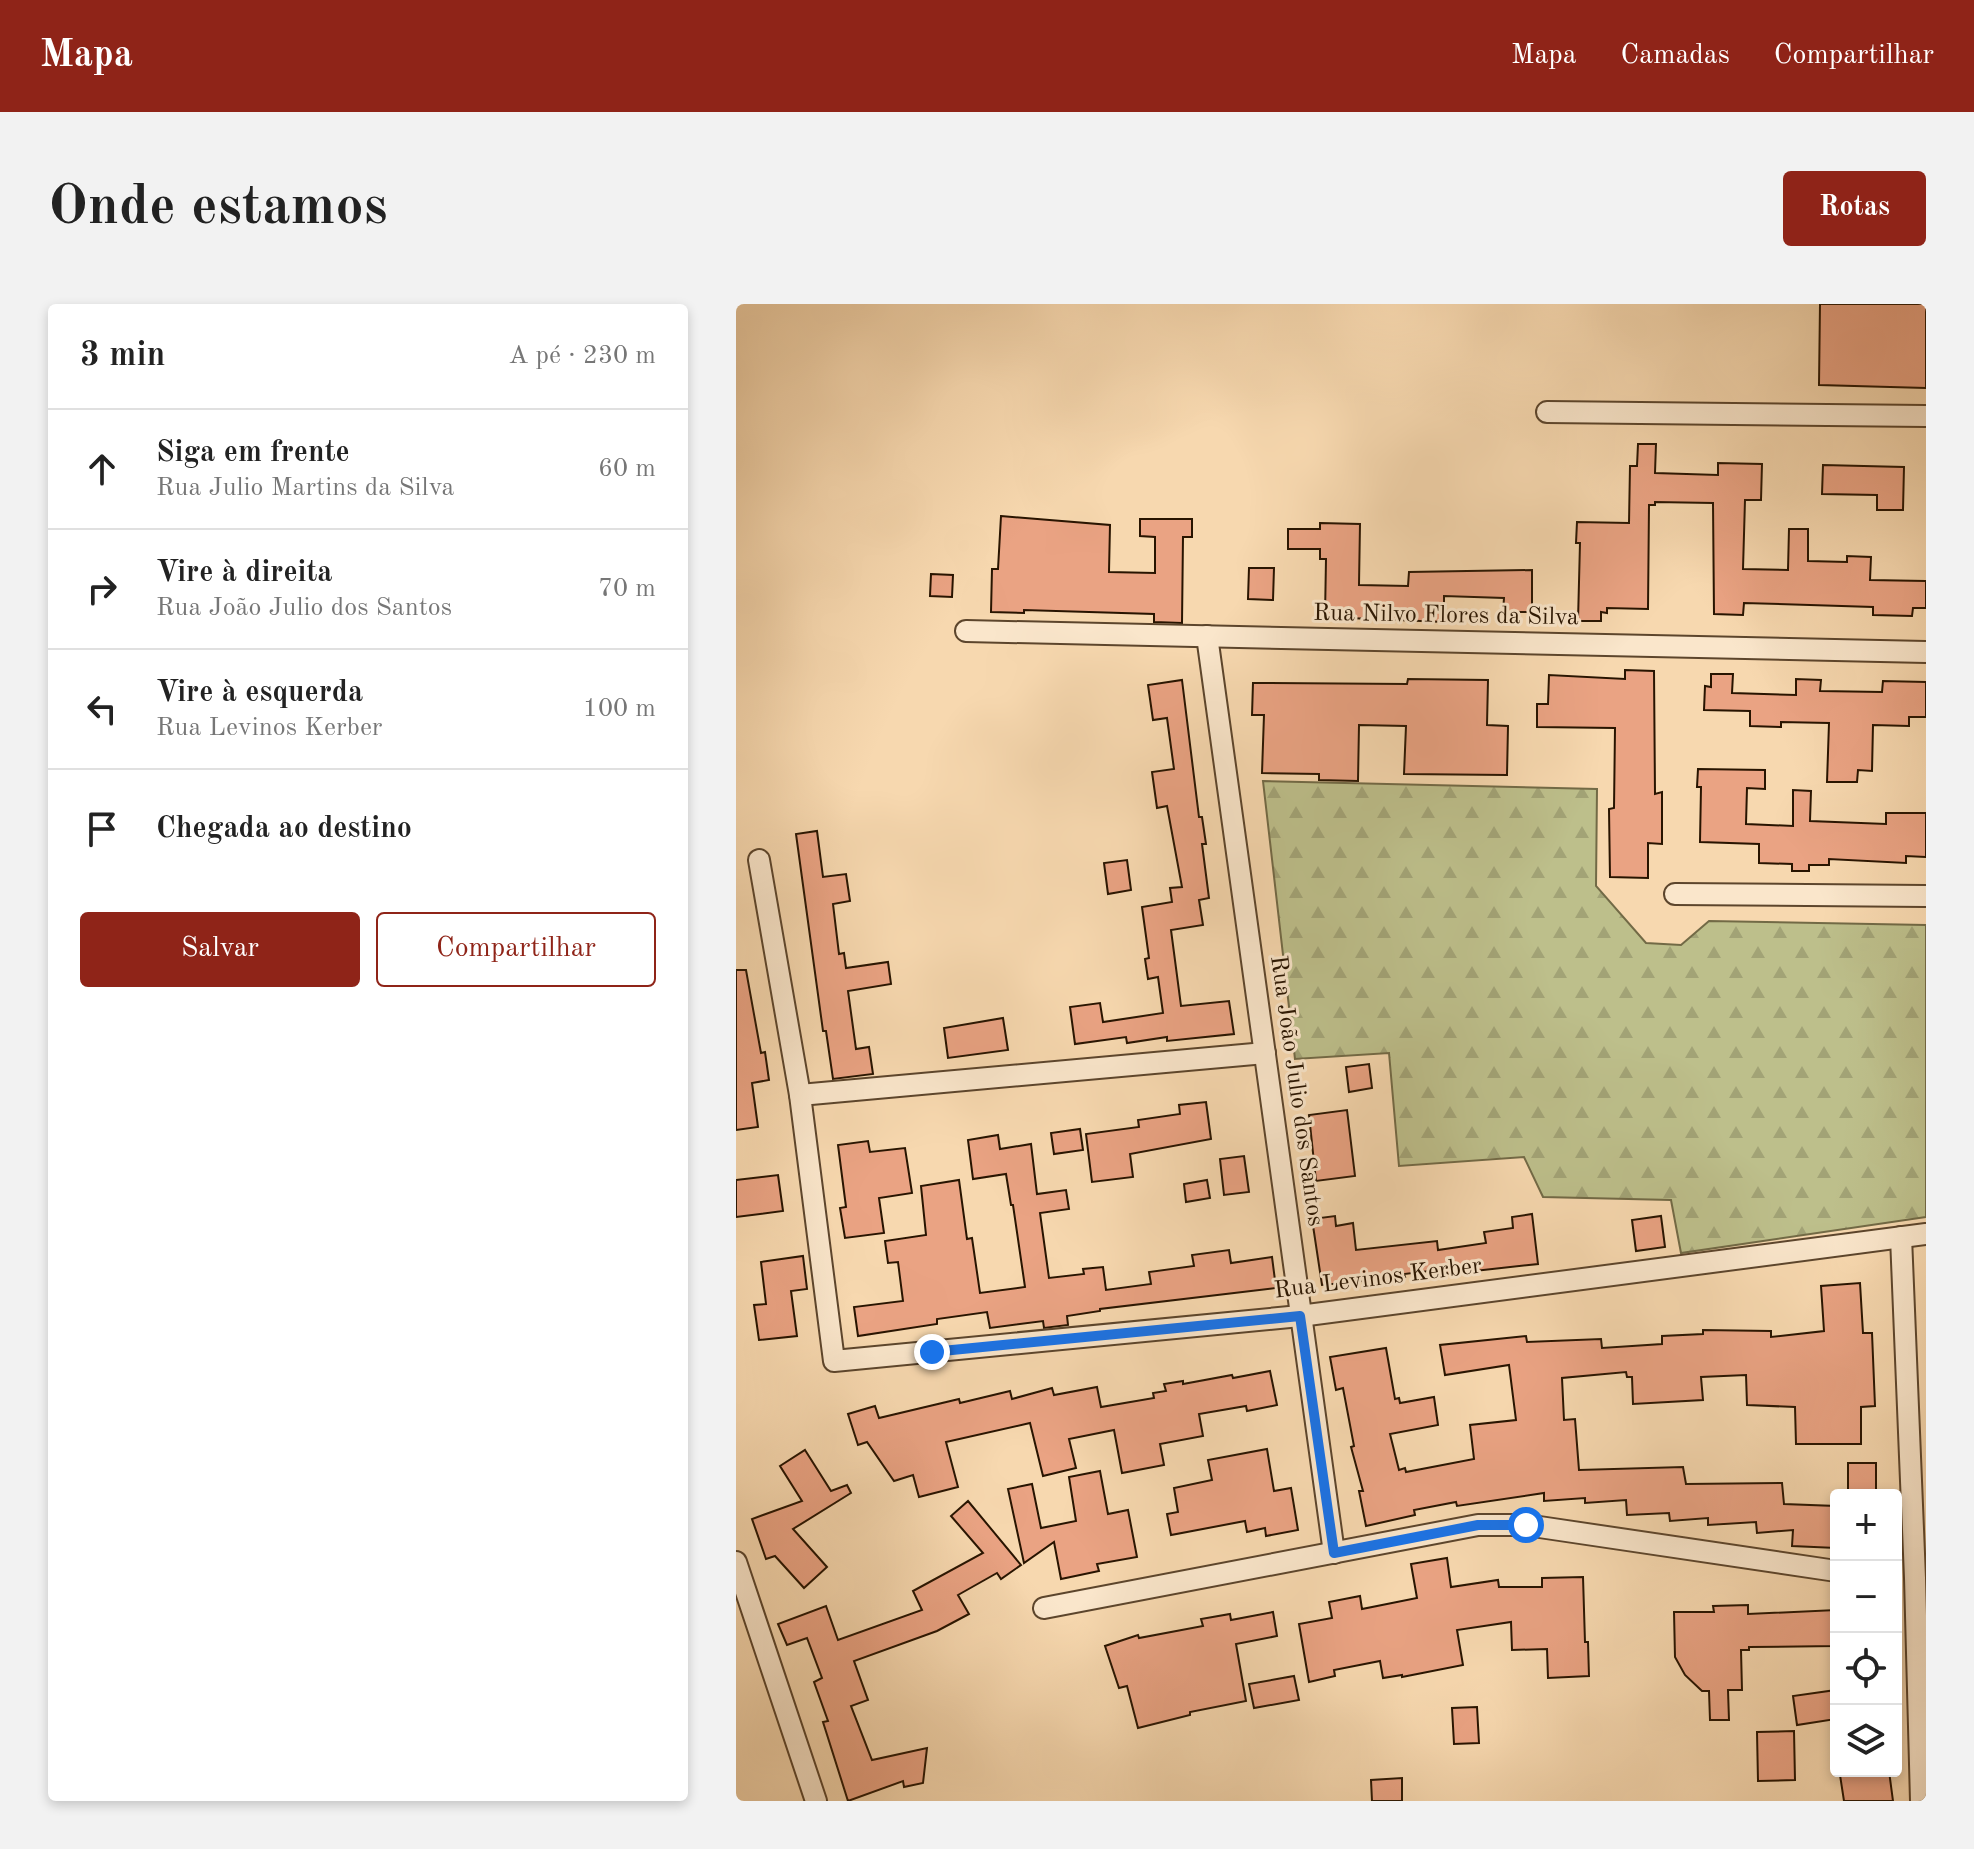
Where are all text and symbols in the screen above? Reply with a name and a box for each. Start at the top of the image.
text: Mapa [40,37,133,75]
text: Mapa [1511,42,1577,70]
text: Camadas [1621,42,1730,70]
text: Compartilhar [1774,42,1934,70]
button: Rotas [1783,171,1926,246]
text: Onde estamos [48,180,388,236]
text: 3 min [80,339,165,373]
text: A pé · 230 m [508,343,656,369]
text: Siga em frente [156,438,350,468]
icon: ahead [80,447,124,491]
text: 60 m [598,456,656,482]
text: Rua Julio Martins da Silva [156,475,454,501]
text: Vire à direita [156,558,333,588]
icon: right [80,567,124,611]
text: 70 m [598,576,656,602]
text: Rua João Julio dos Santos [156,595,452,621]
street label: Rua Nilvo Flores da Silva [1313,602,1579,630]
text: Vire à esquerda [156,678,363,708]
icon: left [80,687,124,731]
text: 100 m [583,696,656,722]
text: Rua Levinos Kerber [156,715,383,741]
icon: arrive [80,807,124,851]
text: Chegada ao destino [156,814,412,844]
button: Salvar [80,912,360,987]
button: Compartilhar [376,912,656,987]
street label: Rua João Julio dos Santos [1265,954,1327,1228]
street label: Rua Levinos Kerber [1273,1254,1483,1304]
route end [914,1334,950,1370]
map controls [1830,1489,1902,1777]
button: + [1830,1489,1902,1561]
route start [1508,1507,1544,1543]
button: − [1830,1561,1902,1633]
button: locate [1830,1633,1902,1705]
button: layers [1830,1705,1902,1777]

